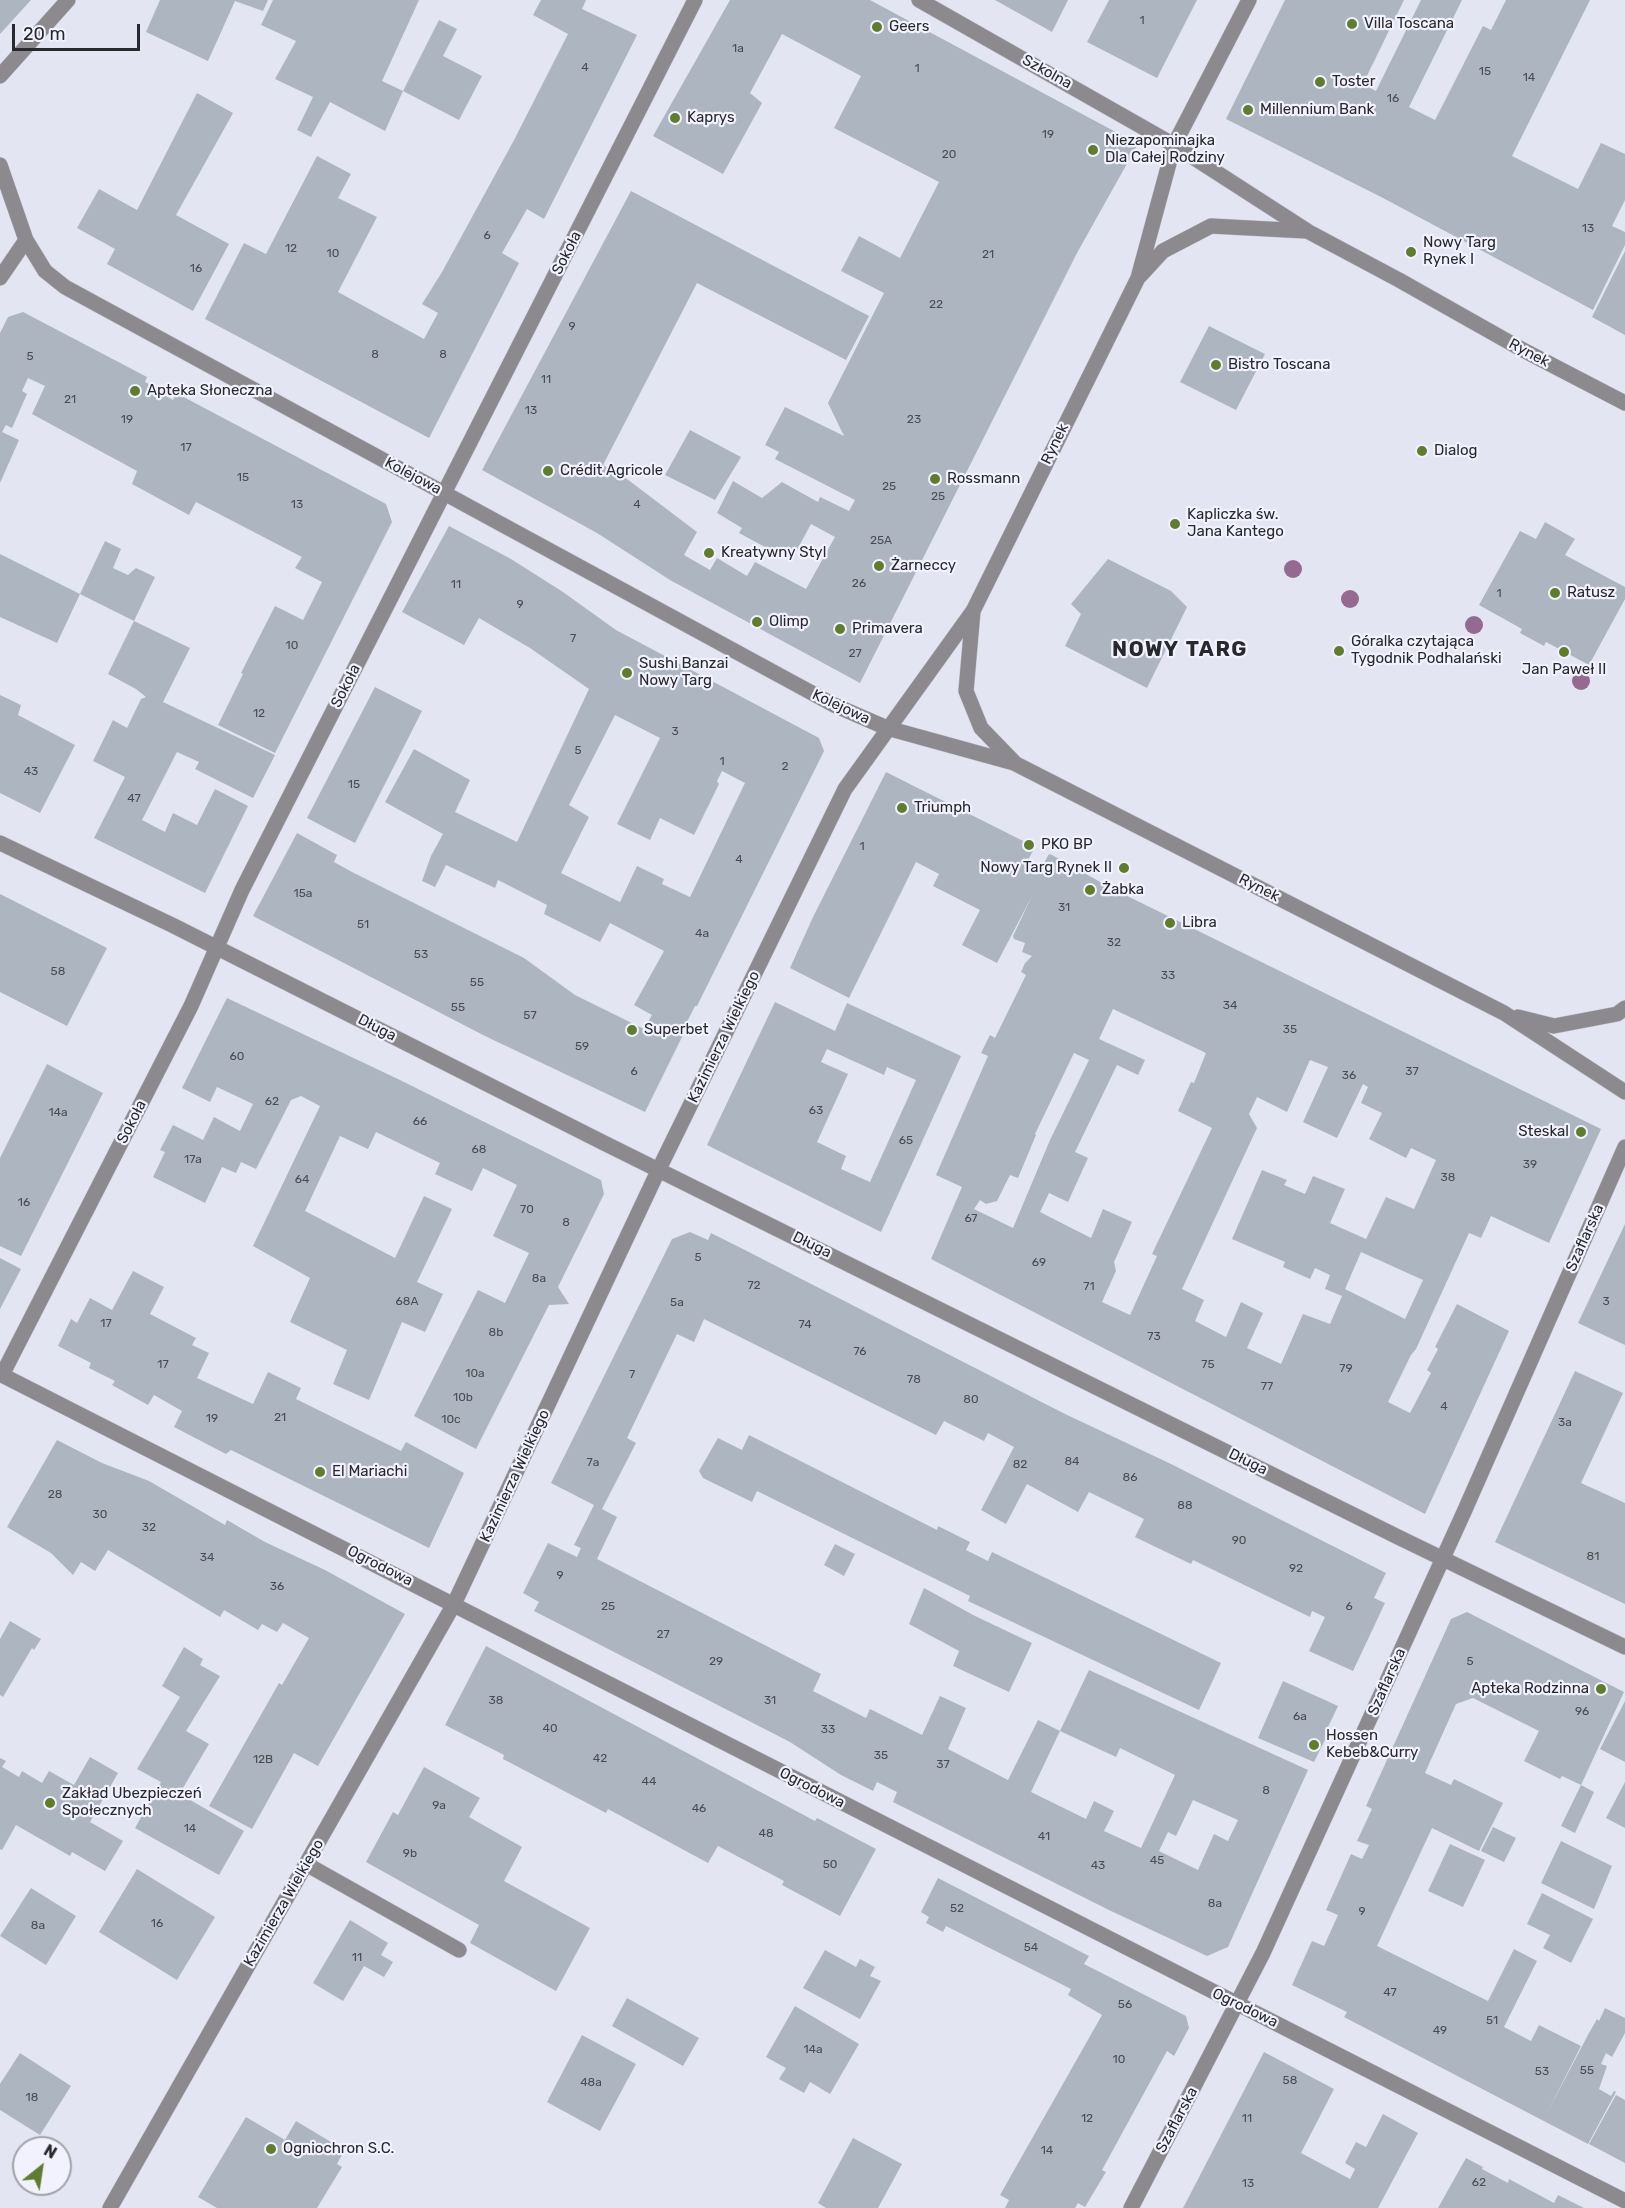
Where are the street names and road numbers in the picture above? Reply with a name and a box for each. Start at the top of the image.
street label: Szkolna [1019,51,1075,93]
street label: Sokoła [548,228,586,278]
street label: Rynek [1506,335,1552,371]
street label: Rynek [1037,421,1073,467]
street label: Kolejowa [382,454,444,498]
street label: Sokoła [327,661,365,711]
street label: Kolejowa [809,686,873,728]
street label: Rynek [1236,870,1282,906]
street label: Kazimierza Wielkiego [684,968,764,1106]
street label: Długa [355,1011,399,1045]
street label: Sokoła [113,1097,151,1147]
street label: Szaflarska [1562,1202,1608,1274]
street label: Długa [790,1228,834,1262]
street label: Kazimierza Wielkiego [476,1407,554,1545]
street label: Długa [1226,1445,1270,1479]
street label: Ogrodowa [344,1542,416,1590]
street label: Szaflarska [1364,1646,1410,1718]
street label: Ogrodowa [776,1764,848,1812]
street label: Kazimierza Wielkiego [240,1836,328,1970]
street label: Ogrodowa [1209,1984,1281,2032]
street label: Szaflarska [1152,2084,1202,2156]

